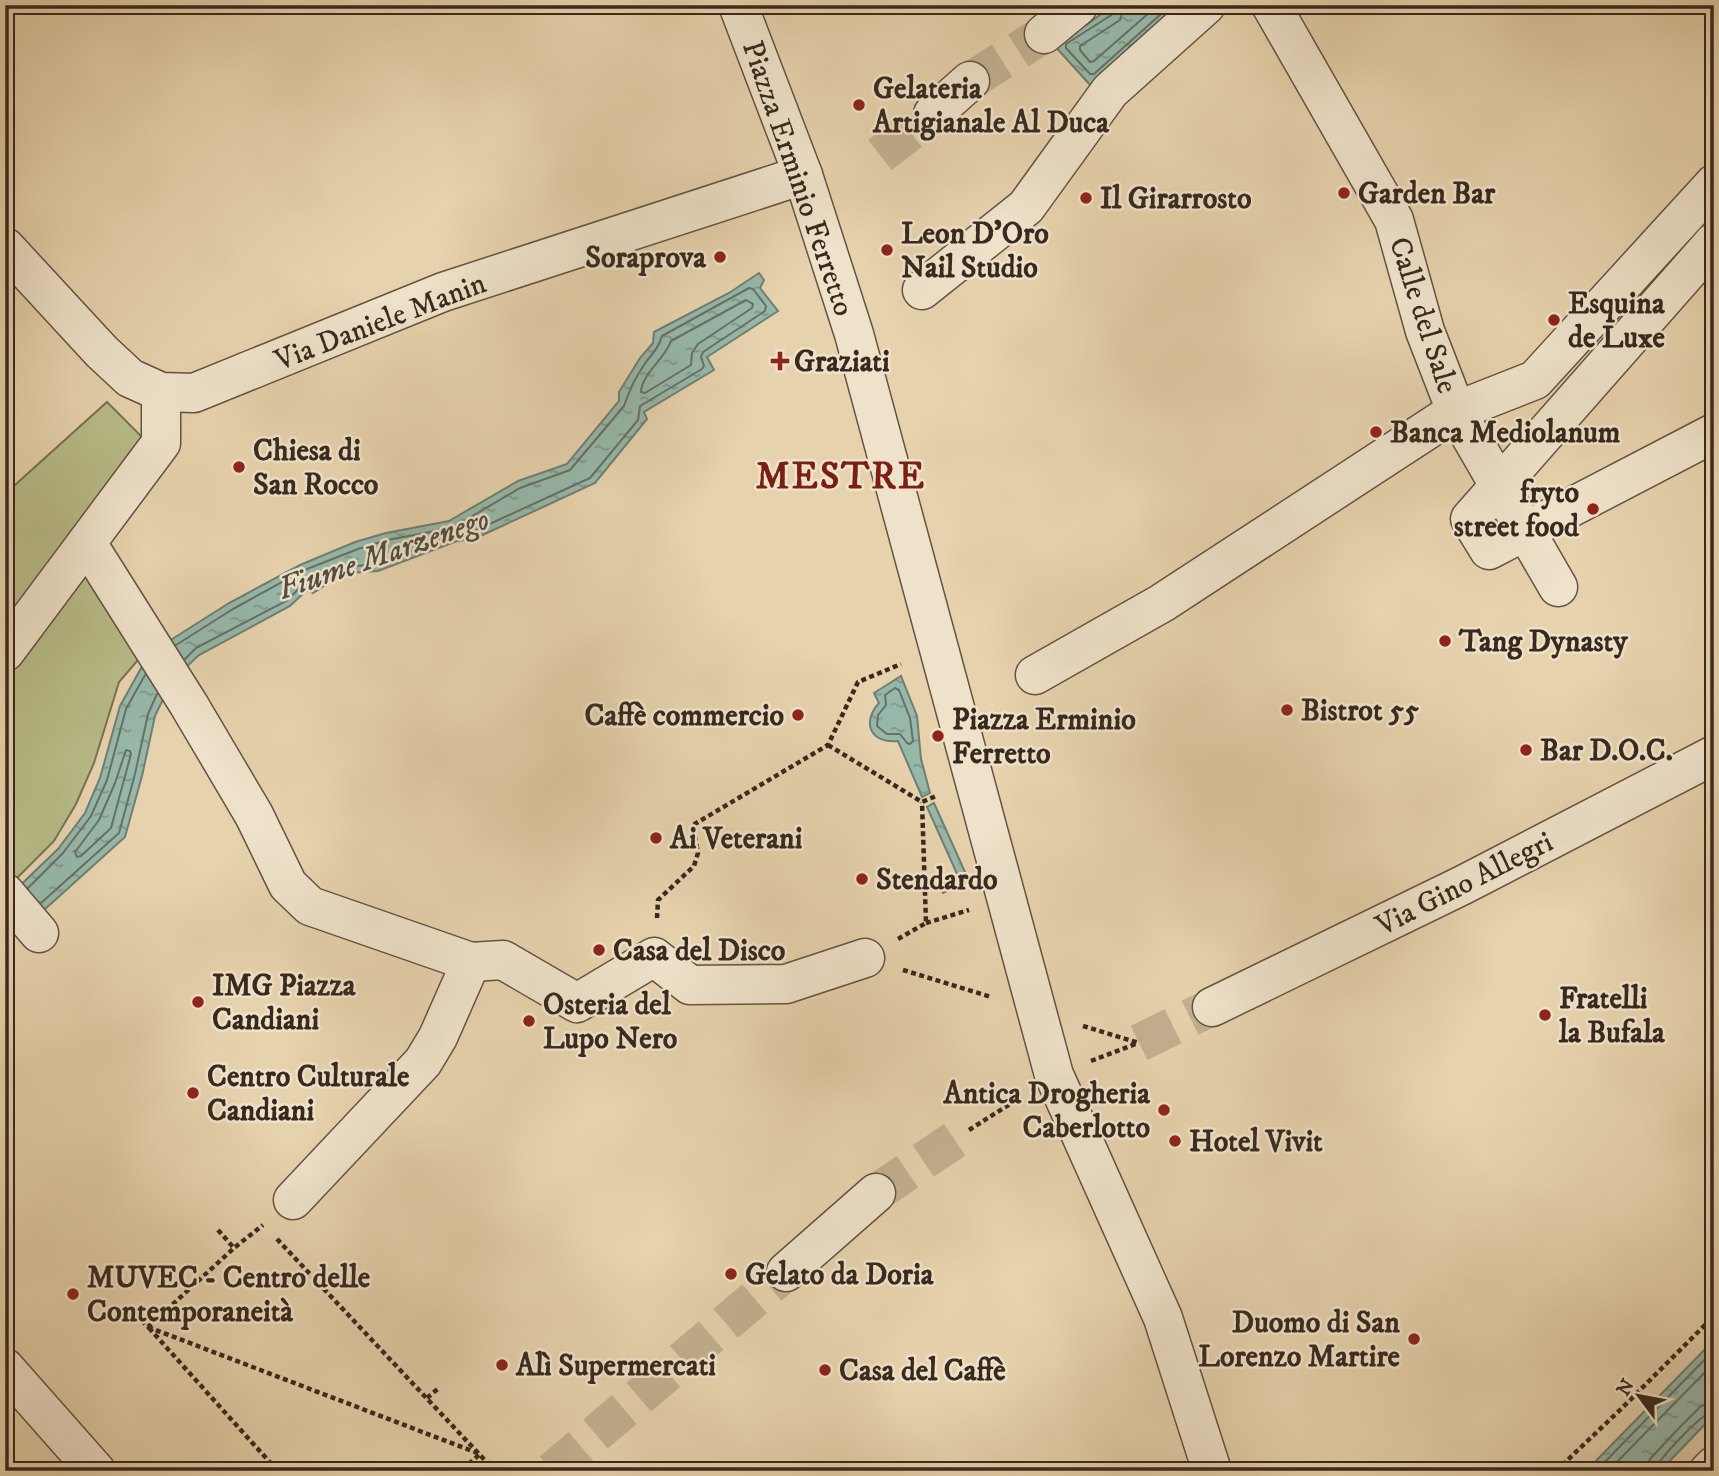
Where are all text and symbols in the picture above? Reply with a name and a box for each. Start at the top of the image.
street label: Piazza Erminio Ferretto [733,36,862,321]
place label: Gelateria Artigianale Al Duca [872,71,1110,142]
marker: Gelateria Artigianale Al Duca [851,97,867,113]
place label: Garden Bar [1358,176,1496,213]
place label: Il Girarrosto [1100,181,1252,218]
marker: Garden Bar [1336,185,1352,201]
marker: Il Girarrosto [1078,190,1094,206]
place label: Leon D'Oro Nail Studio [901,216,1049,287]
street label: Calle del Sale [1380,233,1465,398]
place label: Soraprova [585,240,707,277]
marker: Leon D'Oro Nail Studio [879,242,895,258]
marker: Soraprova [712,249,728,265]
street label: Via Daniele Manin [269,265,492,380]
place label: Esquina de Luxe [1568,286,1666,357]
marker: Esquina de Luxe [1546,312,1562,328]
place label: Graziati [794,344,890,381]
marker: Graziati [772,353,788,369]
place label: Banca Mediolanum [1390,415,1621,452]
marker: Banca Mediolanum [1368,424,1384,440]
place label: Chiesa di San Rocco [253,433,378,504]
district label: MESTRE [756,454,926,501]
marker: Chiesa di San Rocco [231,459,247,475]
place label: fryto street food [1454,475,1580,546]
water label: Fiume Marzenego [273,500,495,610]
marker: fryto street food [1585,501,1601,517]
place label: Tang Dynasty [1458,624,1628,661]
marker: Tang Dynasty [1437,633,1453,649]
place label: Bistrot 55 [1301,693,1419,730]
place label: Caffè commercio [585,698,784,735]
place label: Piazza Erminio Ferretto [952,702,1136,773]
marker: Bistrot 55 [1279,702,1295,718]
marker: Caffè commercio [790,707,806,723]
marker: Piazza Erminio Ferretto [930,728,946,744]
place label: Bar D.O.C. [1540,733,1673,770]
marker: Bar D.O.C. [1518,742,1534,758]
place label: Ai Veterani [669,821,803,858]
street label: Via Gino Allegri [1369,824,1559,945]
marker: Ai Veterani [648,830,664,846]
place label: Stendardo [876,862,998,899]
marker: Stendardo [854,871,870,887]
place label: Casa del Disco [613,933,785,970]
marker: Casa del Disco [591,942,607,958]
place label: IMG Piazza Candiani [212,968,357,1039]
place label: Fratelli la Bufala [1558,981,1666,1052]
place label: Osteria del Lupo Nero [543,987,677,1058]
marker: IMG Piazza Candiani [190,994,206,1010]
marker: Fratelli la Bufala [1537,1007,1553,1023]
marker: Osteria del Lupo Nero [521,1013,537,1029]
place label: Centro Culturale Candiani [207,1059,410,1130]
place label: Antica Drogheria Caberlotto [943,1076,1151,1147]
marker: Centro Culturale Candiani [185,1085,201,1101]
marker: Antica Drogheria Caberlotto [1156,1102,1172,1118]
place label: Hotel Vivit [1189,1124,1323,1161]
marker: Hotel Vivit [1167,1133,1183,1149]
place label: Gelato da Doria [745,1257,935,1294]
place label: MUVEC - Centro delle Contemporaneità [87,1260,371,1331]
marker: Gelato da Doria [723,1266,739,1282]
marker: MUVEC - Centro delle Contemporaneità [65,1286,81,1302]
place label: Duomo di San Lorenzo Martire [1198,1305,1401,1376]
marker: Duomo di San Lorenzo Martire [1406,1331,1422,1347]
place label: Alì Supermercati [515,1348,716,1385]
place label: Casa del Caffè [839,1353,1006,1390]
marker: Alì Supermercati [494,1357,510,1373]
north arrow [1604,1360,1674,1430]
marker: Casa del Caffè [817,1362,833,1378]
text: N [1612,1375,1640,1400]

